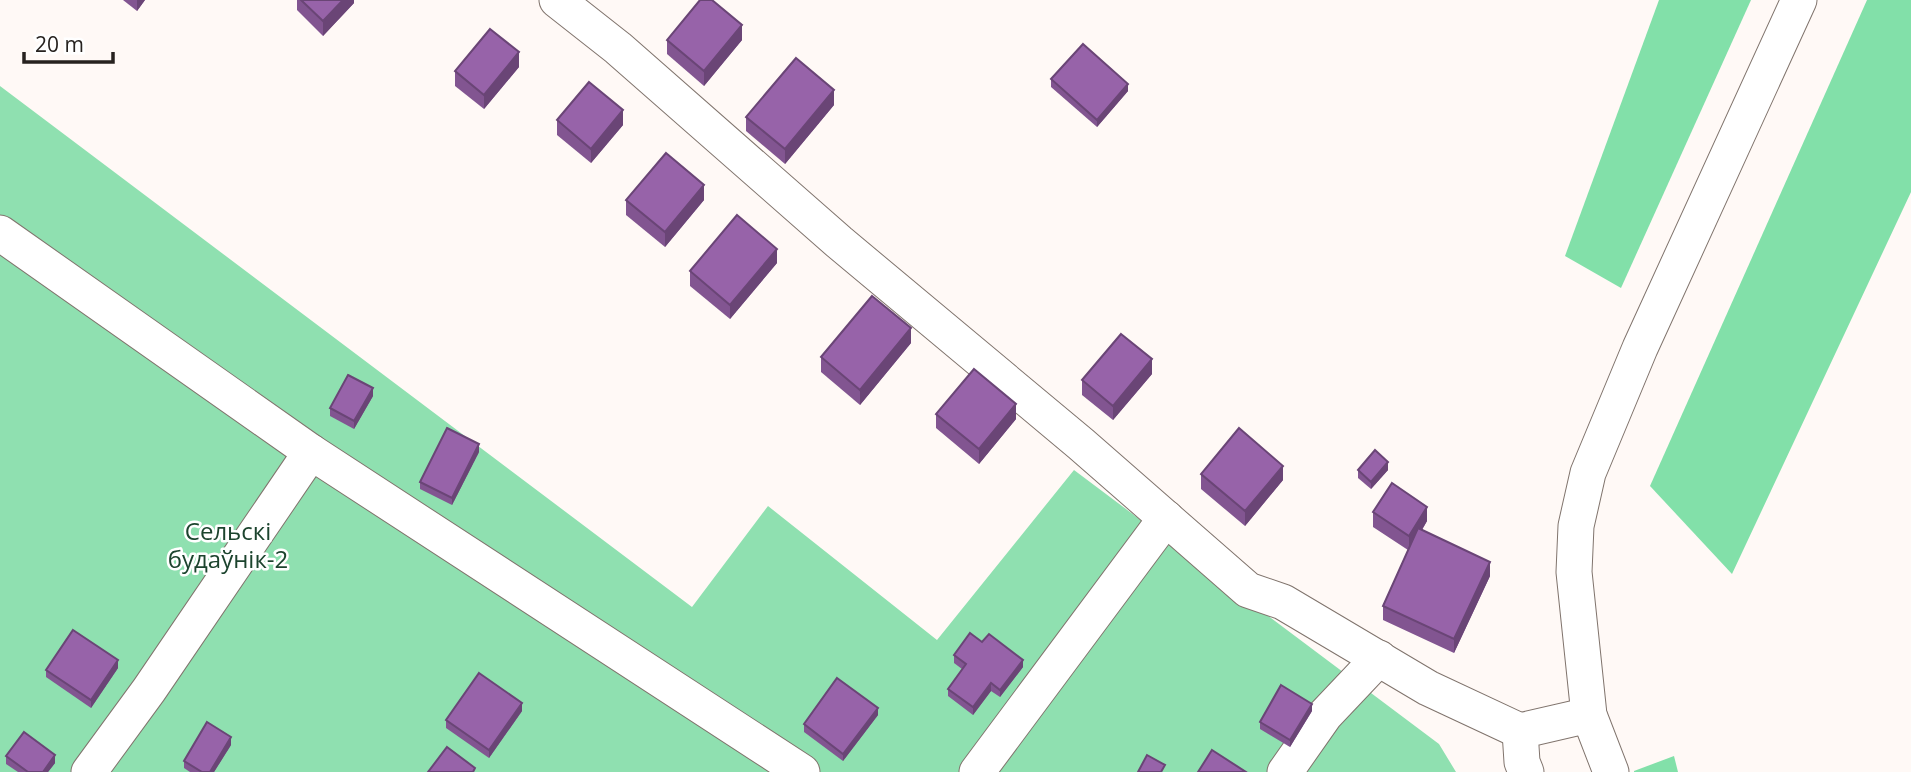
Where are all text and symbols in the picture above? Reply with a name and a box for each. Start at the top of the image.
scale bar [24,21,114,65]
text: 20 m [35,30,84,58]
park label: Сельскі будаўнік-2 [168,514,288,575]

